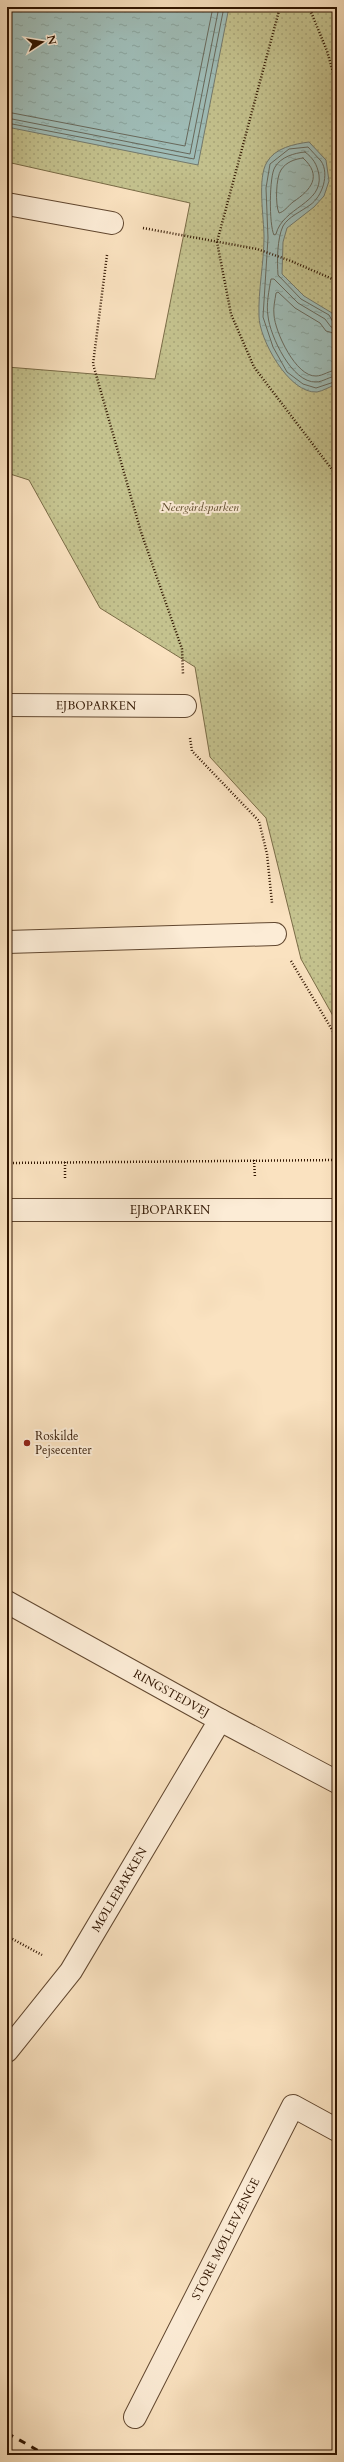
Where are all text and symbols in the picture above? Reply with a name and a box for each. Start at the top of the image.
north arrow [22,22,62,62]
text: N [43,34,60,47]
park label: Neergårdsparken [161,499,239,515]
street label: EJBOPARKEN [56,697,137,714]
street label: EJBOPARKEN [130,1202,211,1218]
place label: Roskilde Pejsecenter [35,1428,92,1458]
marker: Roskilde Pejsecenter [22,1438,32,1448]
street label: RINGSTEDVEJ [131,1666,212,1721]
street label: MØLLEBAKKEN [88,1844,151,1935]
street label: STORE MØLLEVÆNGE [188,2175,263,2303]

